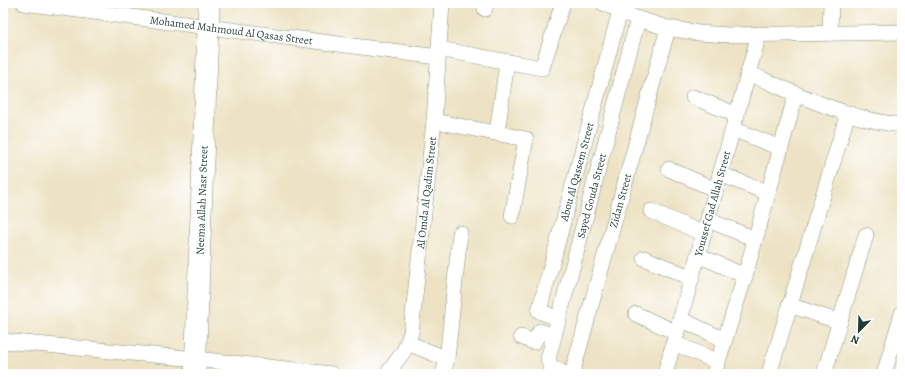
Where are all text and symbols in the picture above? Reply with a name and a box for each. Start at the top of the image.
street label: Mohamed Mahmoud Al Qasas Street [149,12,314,49]
street label: Abou Al Qassem Street [556,120,598,224]
street label: Al Omda Al Qadim Street [413,136,440,251]
street label: Neema Allah Nasr Street [192,145,212,255]
street label: Youssef Gad Allah Street [691,149,734,259]
street label: Sayed Gouda Street [573,151,610,240]
street label: Zidan Street [606,171,635,230]
north arrow [839,311,879,351]
text: N [849,331,862,348]

